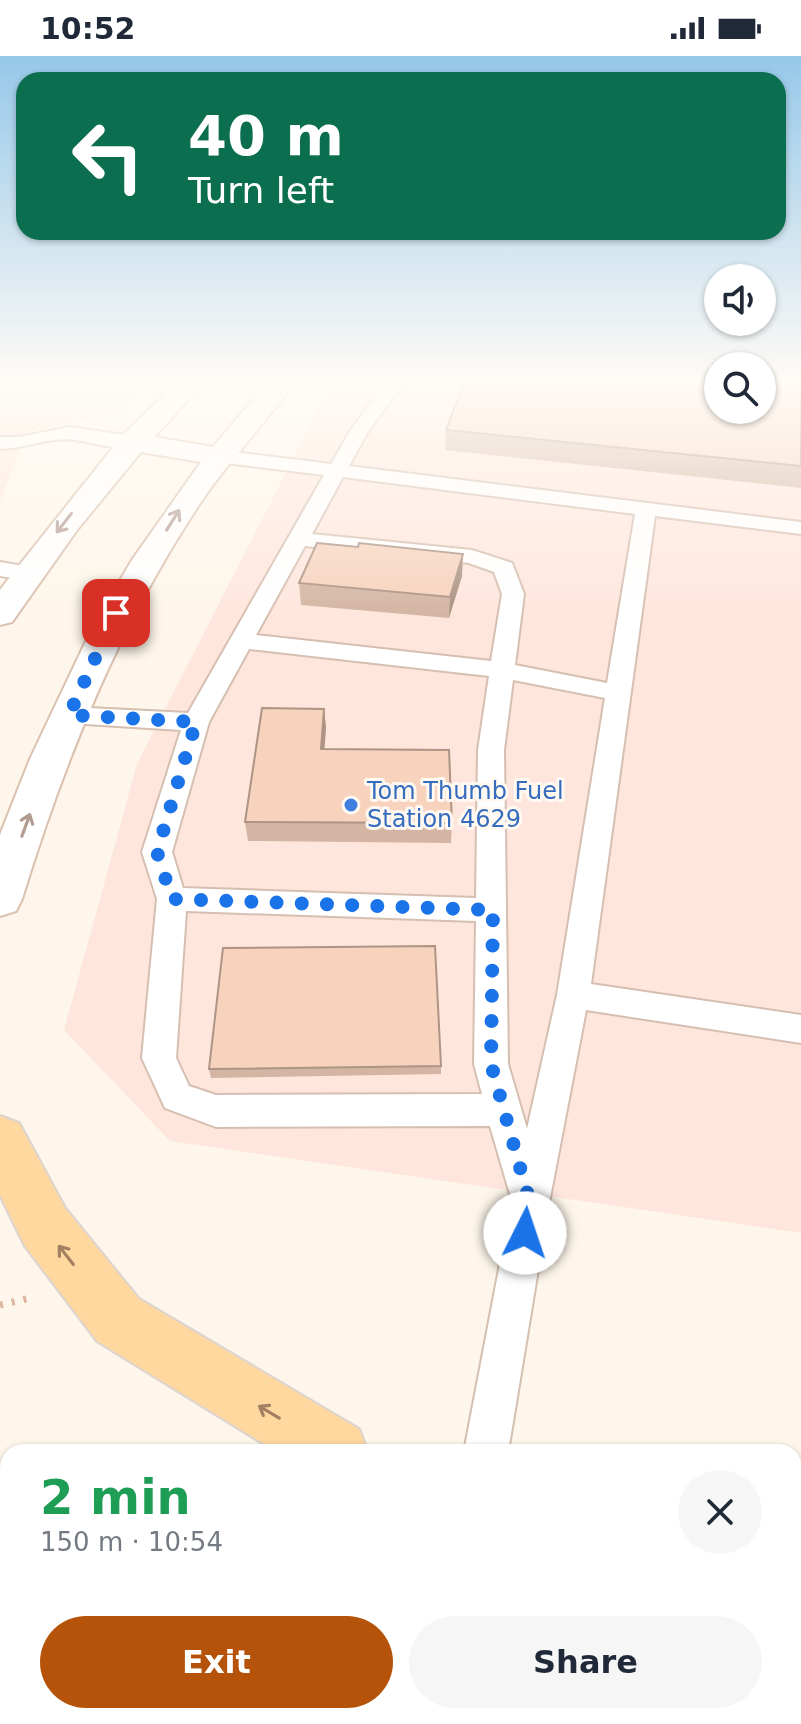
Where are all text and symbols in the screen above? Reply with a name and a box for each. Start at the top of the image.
text: 10:52 [40,11,136,46]
text: 40 m [188,103,344,168]
icon: left [56,104,160,208]
text: Turn left [188,170,334,211]
map controls [704,264,776,424]
button: sound [704,264,776,336]
button: search [704,352,776,424]
one-way arrow [165,509,182,531]
one-way arrow [56,512,73,533]
pin [82,579,150,647]
icon: arrive [94,591,138,635]
place label: Tom Thumb Fuel Station 4629 [366,777,564,833]
marker: Tom Thumb Fuel Station 4629 [342,796,360,814]
one-way arrow [20,813,34,838]
position arrow [483,1191,567,1275]
one-way arrow [58,1245,75,1266]
one-way arrow [258,1404,281,1420]
text: 2 min [40,1469,191,1525]
button: close [678,1470,762,1554]
text: 150 m · 10:54 [40,1527,223,1557]
button: Exit [40,1616,393,1708]
button: Share [409,1616,762,1708]

